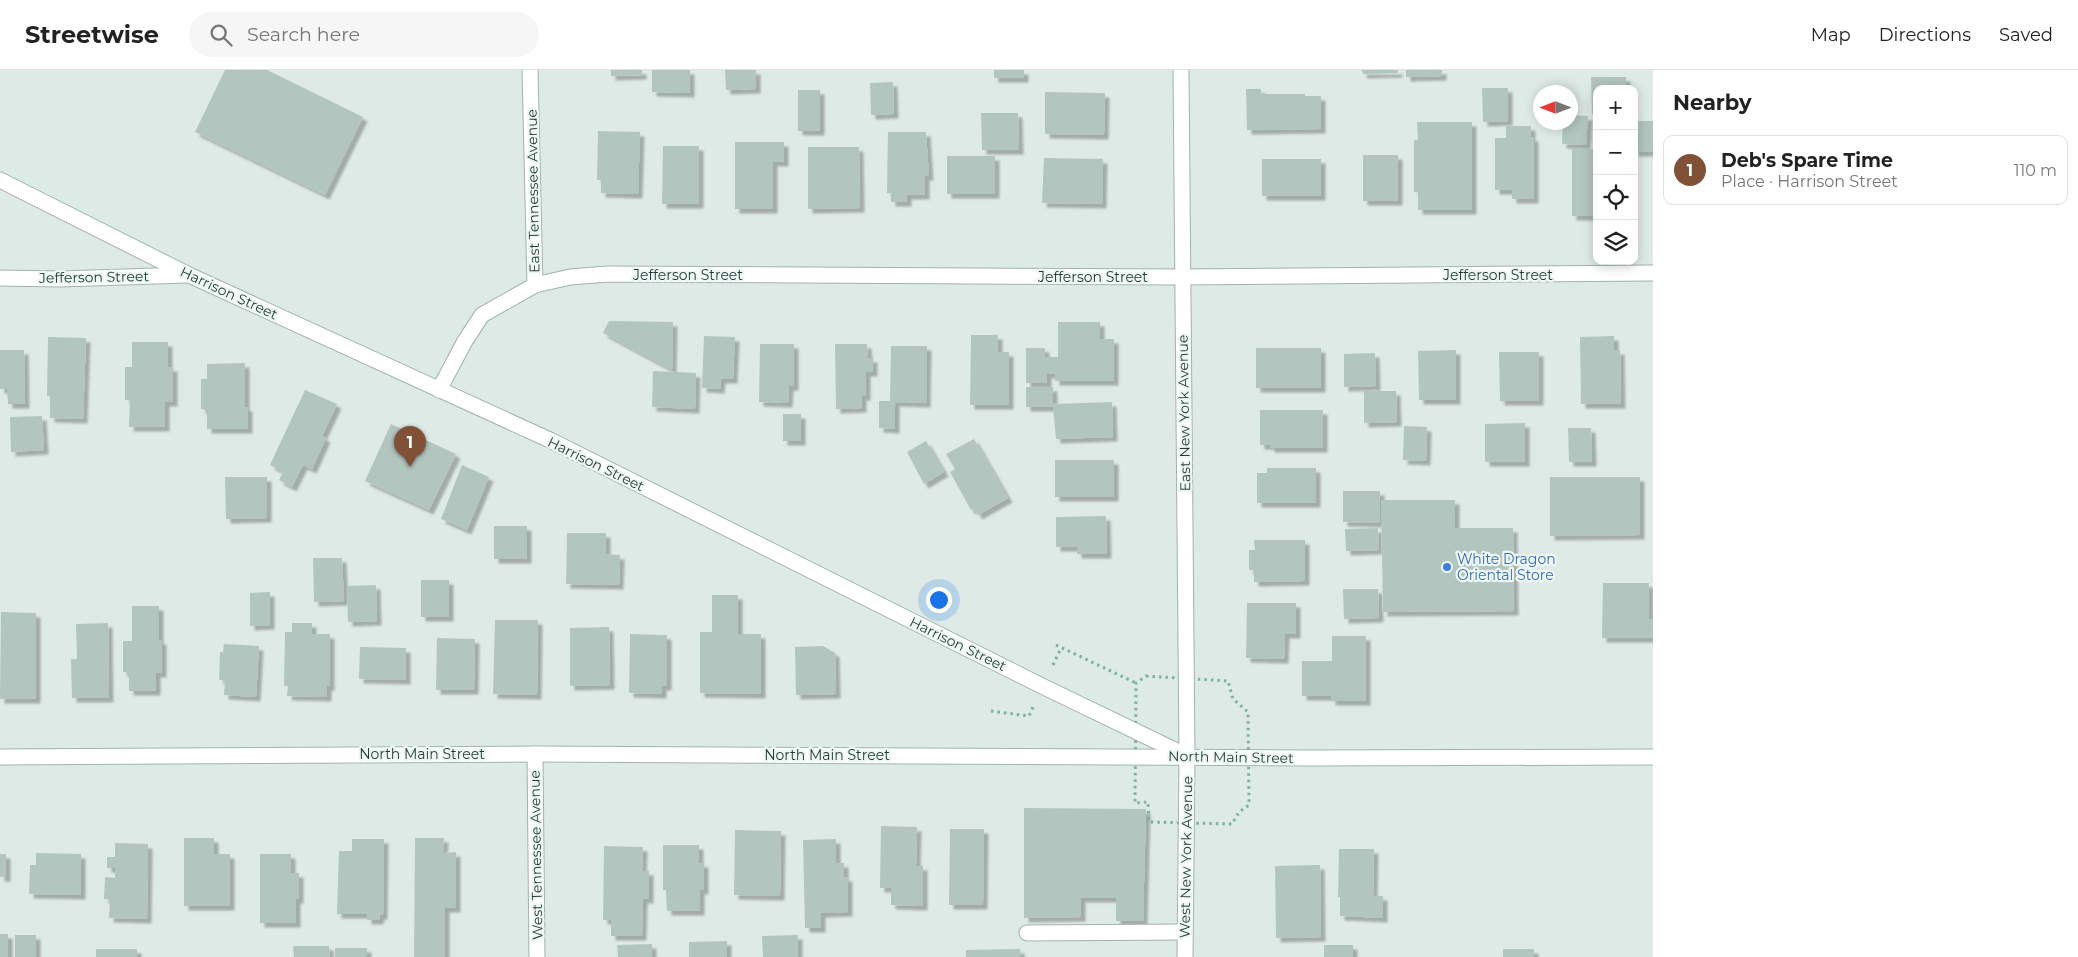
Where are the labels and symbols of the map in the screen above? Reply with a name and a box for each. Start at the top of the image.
north arrow [1533,85,1578,130]
street label: East Tennessee Avenue [523,109,543,273]
street label: Harrison Street [177,263,281,324]
street label: Jefferson Street [632,266,743,284]
street label: Jefferson Street [1442,266,1553,284]
street label: Jefferson Street [38,267,149,287]
street label: Jefferson Street [1037,268,1148,286]
street label: East New York Avenue [1174,335,1194,491]
pin: 1 [394,426,426,467]
street label: Harrison Street [545,433,648,495]
place label: White Dragon Oriental Store [1457,550,1556,584]
marker: White Dragon Oriental Store [1441,561,1453,573]
your location [926,587,952,613]
street label: Harrison Street [907,613,1010,675]
street label: North Main Street [359,745,485,763]
street label: North Main Street [764,746,890,764]
street label: North Main Street [1168,747,1294,767]
street label: West Tennessee Avenue [526,770,546,940]
street label: West New York Avenue [1176,776,1196,938]

